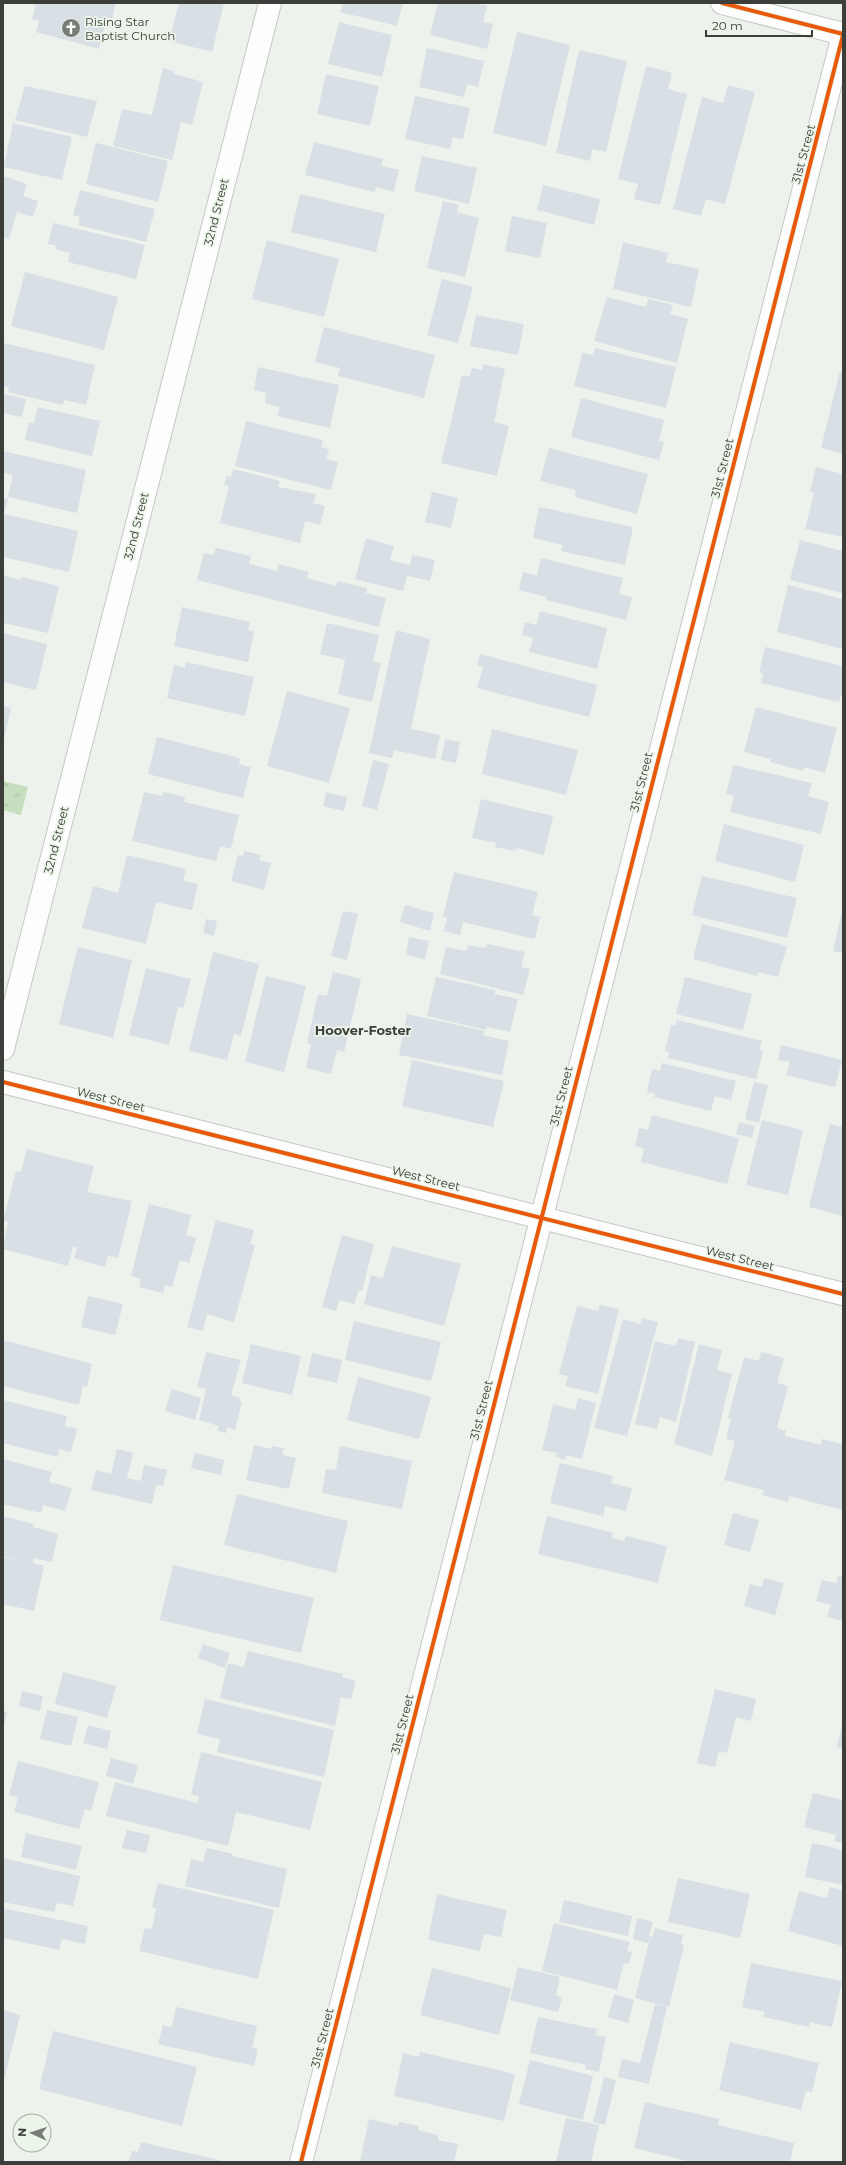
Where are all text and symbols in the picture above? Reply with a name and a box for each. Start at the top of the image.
scale bar [706,12,812,38]
place label: Rising Star Baptist Church [85,14,175,43]
church icon: Rising Star Baptist Church [60,17,82,39]
text: 20 m [712,18,743,33]
street label: 31st Street [788,122,818,186]
street label: 32nd Street [200,176,232,247]
street label: 31st Street [707,436,737,500]
street label: 32nd Street [120,490,152,561]
street label: 31st Street [626,750,656,814]
street label: 32nd Street [40,804,72,875]
district label: Hoover-Foster [315,1022,412,1038]
street label: 31st Street [546,1064,576,1128]
street label: West Street [75,1083,147,1115]
street label: West Street [390,1162,462,1194]
street label: West Street [704,1242,776,1274]
street label: 31st Street [466,1378,496,1442]
street label: 31st Street [387,1692,417,1756]
street label: 31st Street [307,2006,337,2070]
north arrow [12,2113,52,2153]
text: N [15,2128,29,2137]

